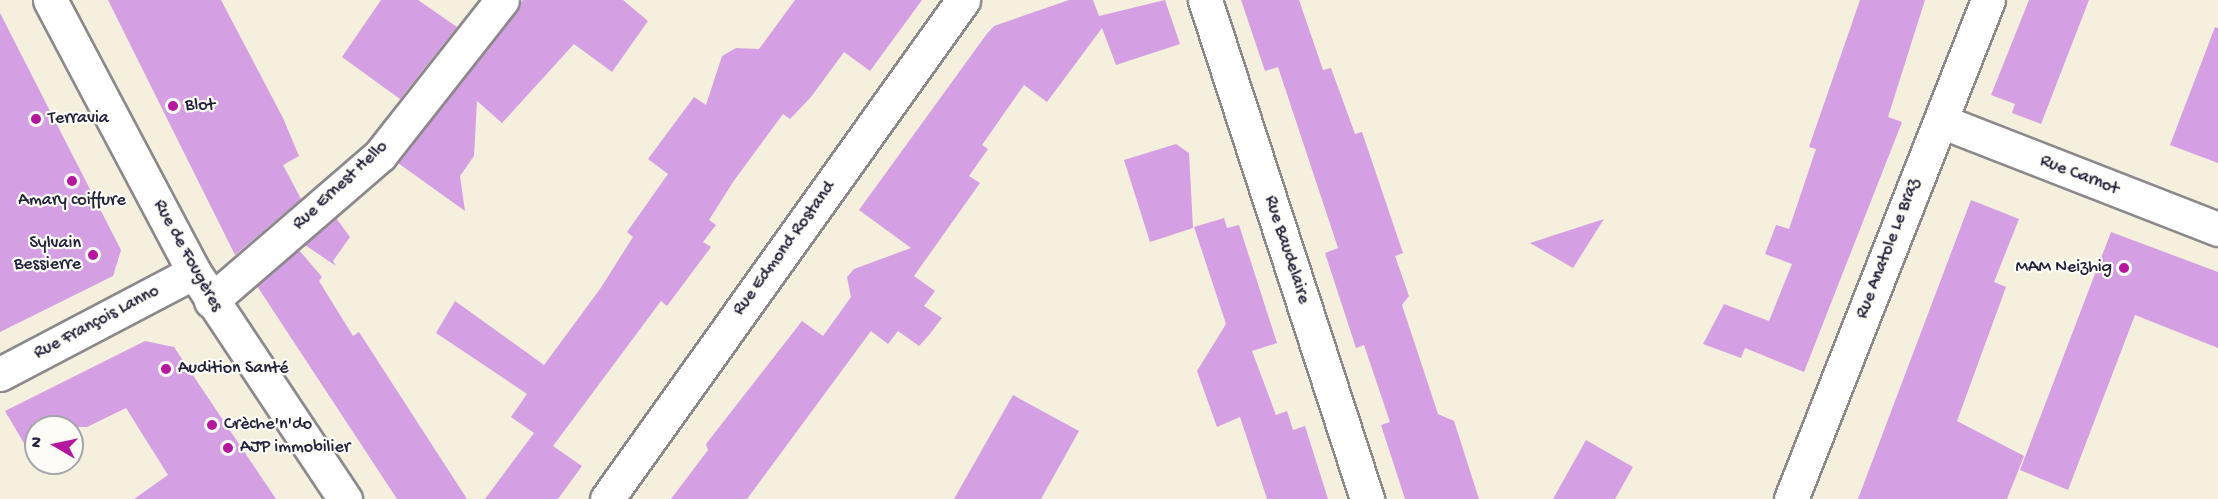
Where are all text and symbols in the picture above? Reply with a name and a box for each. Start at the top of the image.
place label: Blot [185,95,215,117]
marker: Blot [166,99,180,113]
place label: Terravia [48,108,109,130]
marker: Terravia [29,112,43,126]
street label: Rue Ernest Hello [289,137,393,235]
street label: Rue Carnot [2036,151,2122,201]
marker: Amary coiffure [65,174,79,188]
street label: Rue Anatole Le Braz [1852,176,1926,322]
street label: Rue Edmond Rostand [729,178,841,320]
place label: Amary coiffure [18,190,126,212]
street label: Rue Baudelaire [1258,193,1314,307]
street label: Rue de Fougères [147,196,227,316]
place label: Sylvain Bessierre [14,234,81,276]
marker: Sylvain Bessierre [86,248,100,262]
place label: MAM Neizhig [2015,257,2112,279]
marker: MAM Neizhig [2117,261,2131,275]
street label: Rue François Lanno [31,281,163,365]
place label: Audition Santé [178,358,288,380]
marker: Audition Santé [159,362,173,376]
place label: Crèche'n'do [224,414,312,436]
north arrow [24,415,84,475]
marker: Crèche'n'do [205,418,219,432]
text: N [28,436,48,449]
place label: AJP immobilier [240,437,350,459]
marker: AJP immobilier [221,441,235,455]

